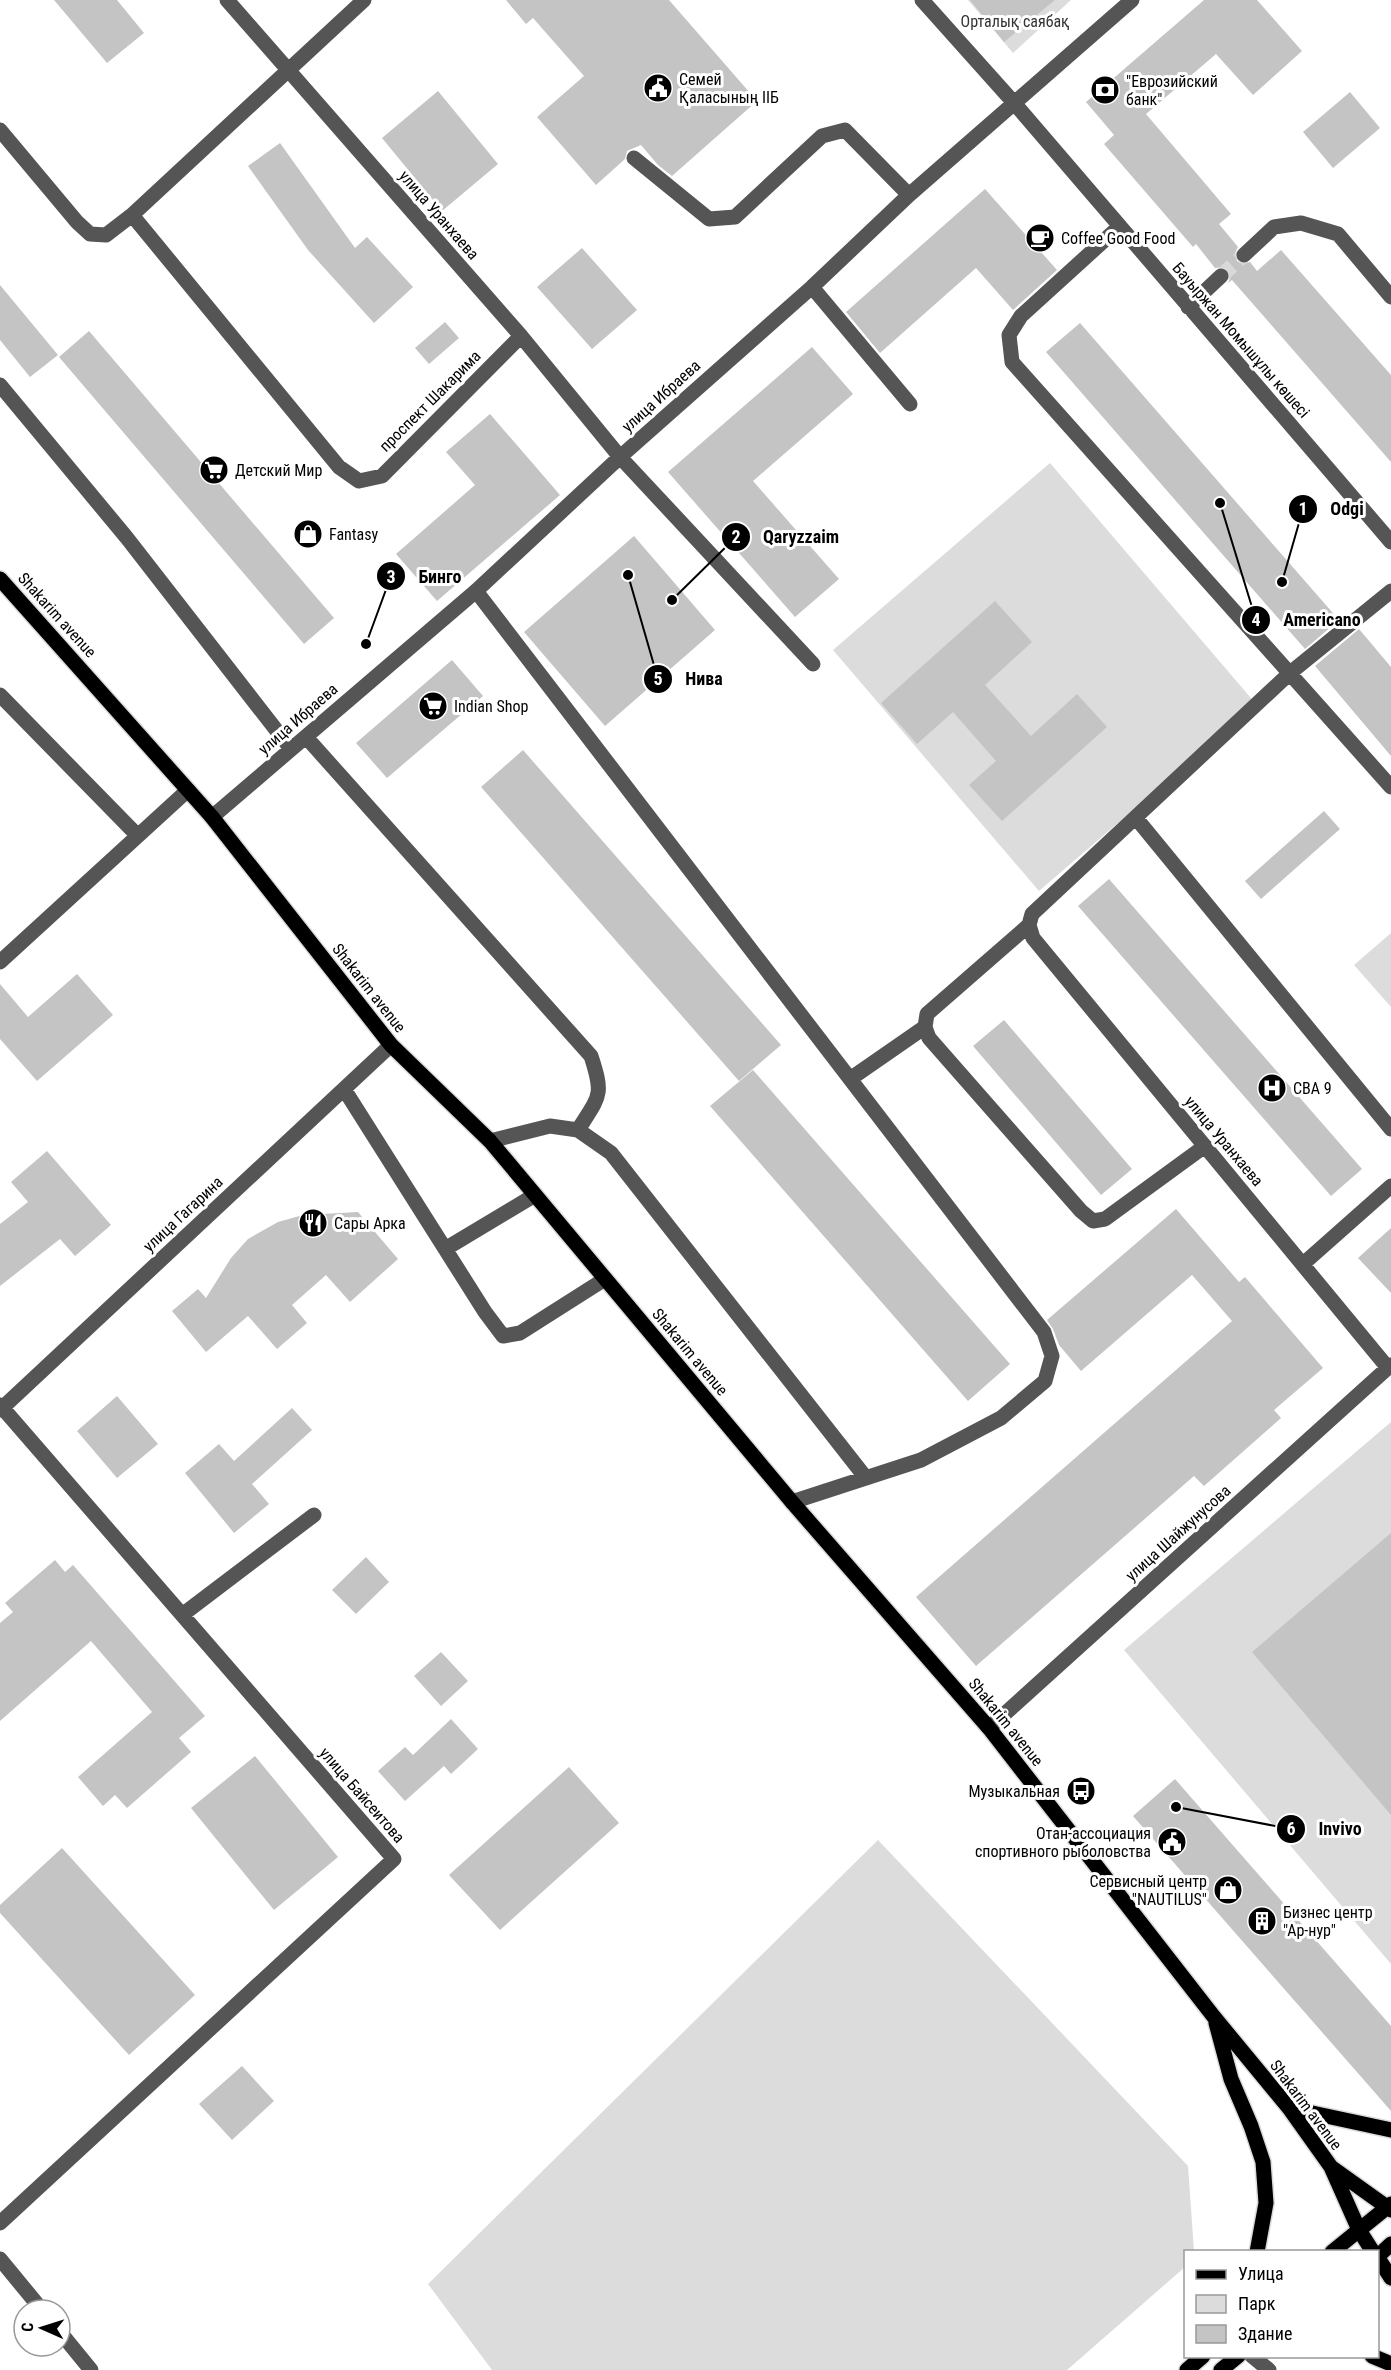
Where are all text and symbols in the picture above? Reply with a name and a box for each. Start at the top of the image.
park label: Орталық саябақ [961,12,1069,31]
place label: Семей Қаласының ІІБ [679,70,779,107]
public building icon: Семей Қаласының ІІБ [642,72,674,104]
place label: "Еврозийский банк" [1126,72,1218,109]
bank icon: "Еврозийский банк" [1089,74,1121,106]
street label: улица Уранхаева [395,167,483,263]
cafe icon: Coffee Good Food [1024,222,1056,254]
place label: Coffee Good Food [1061,229,1175,248]
street label: Бауыржан Момышұлы көшесі [1168,258,1314,422]
street label: проспект Шакарима [375,346,485,456]
street label: улица Ибраева [618,356,704,436]
supermarket icon: Детский Мир [198,454,230,486]
place label: Детский Мир [235,461,322,480]
callout: Odgi [1288,491,1375,527]
text: 1 [1298,498,1308,519]
text: Odgi [1330,498,1364,519]
shop icon: Fantasy [292,518,324,550]
callout: Qaryzzaim [721,519,851,555]
place label: Fantasy [329,525,379,544]
text: 2 [731,526,741,547]
text: Qaryzzaim [763,526,839,547]
callout: Бинго [376,558,473,594]
text: 3 [386,566,396,587]
text: Бинго [419,566,461,587]
street label: Shakarim avenue [14,569,100,661]
callout: Americano [1241,602,1372,638]
text: 4 [1251,609,1261,630]
text: Americano [1283,609,1361,630]
callout: Нива [643,661,735,697]
text: 5 [653,668,663,689]
text: Нива [685,668,723,689]
street label: улица Ибраева [255,679,341,759]
supermarket icon: Indian Shop [417,690,449,722]
place label: Indian Shop [454,697,529,716]
street label: Shakarim avenue [328,940,410,1036]
hospital icon: СВА 9 [1256,1072,1288,1104]
place label: СВА 9 [1293,1079,1332,1098]
street label: улица Уранхаева [1181,1092,1267,1190]
street label: улица Гагарина [139,1172,227,1256]
restaurant icon: Сары Арка [297,1207,329,1239]
place label: Сары Арка [334,1214,406,1233]
street label: Shakarim avenue [648,1305,732,1399]
street label: улица Шайжунусова [1122,1481,1234,1585]
street label: Shakarim avenue [965,1674,1047,1770]
street label: улица Байсеитова [315,1743,409,1847]
bus stop icon: Музыкальная [1065,1775,1097,1807]
place label: Музыкальная [969,1782,1060,1801]
callout: Invivo [1276,1811,1374,1847]
text: 6 [1286,1818,1296,1839]
text: Invivo [1318,1818,1362,1839]
place label: Отан-ассоциация спортивного рыболовства [975,1824,1151,1861]
public building icon: Отан-ассоциация спортивного рыболовства [1156,1826,1188,1858]
place label: Сервисный центр "NAUTILUS" [1089,1872,1207,1909]
shop icon: Сервисный центр "NAUTILUS" [1212,1874,1244,1906]
place label: Бизнес центр "Ар-нур" [1283,1903,1373,1940]
building icon: Бизнес центр "Ар-нур" [1246,1905,1278,1937]
street label: Shakarim avenue [1266,2056,1346,2154]
legend [1184,2250,1379,2358]
text: Улица [1238,2263,1284,2284]
text: Парк [1238,2293,1276,2314]
north arrow [12,2298,72,2358]
text: С [18,2322,37,2332]
text: Здание [1238,2323,1292,2344]

